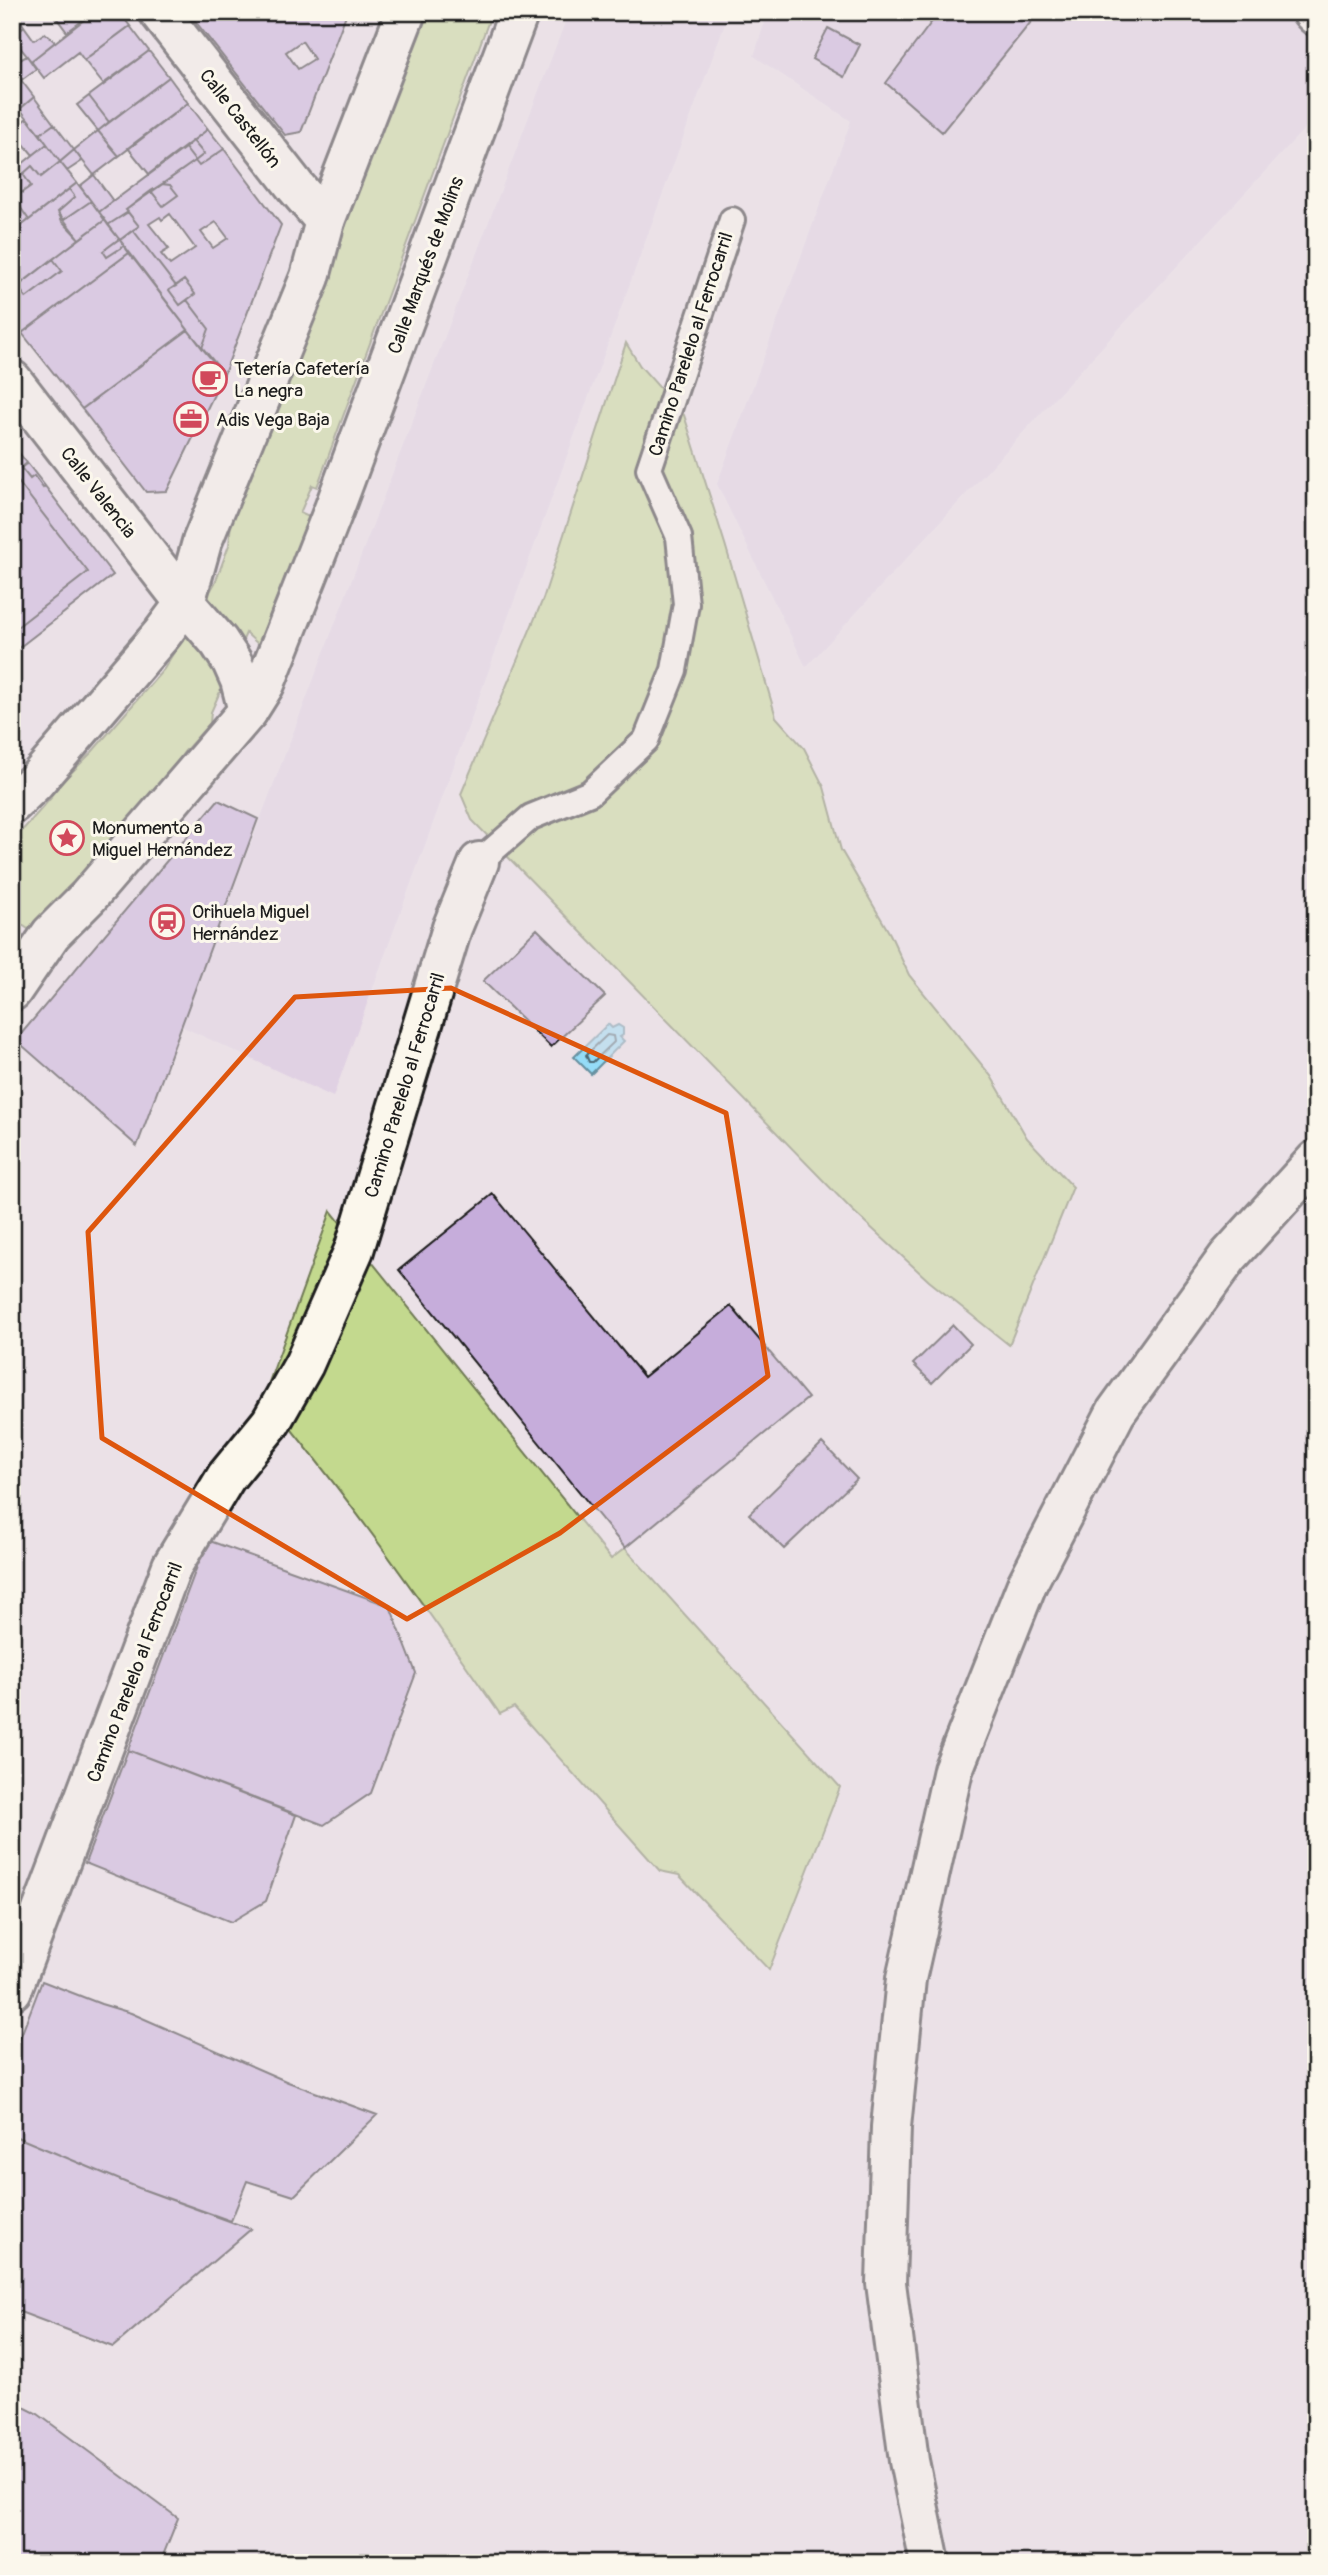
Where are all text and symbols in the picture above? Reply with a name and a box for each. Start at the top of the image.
street label: Calle Castellón [194,64,286,173]
street label: Calle Marqués de Molins [383,173,469,357]
street label: Camino Parelelo al Ferrocarril [643,229,739,459]
place label: Tetería Cafetería La negra [234,357,369,403]
cafe icon: Tetería Cafetería La negra [191,360,229,398]
office icon: Adis Vega Baja [172,400,210,438]
place label: Adis Vega Baja [216,408,330,432]
street label: Calle Valencia [55,442,141,543]
place label: Monumento a Miguel Hernández [92,816,233,862]
place icon: Monumento a Miguel Hernández [48,819,86,857]
place label: Orihuela Miguel Hernández [192,900,310,946]
station icon: Orihuela Miguel Hernández [148,903,186,941]
street label: Camino Parelelo al Ferrocarril [359,970,451,1201]
street label: Camino Parelelo al Ferrocarril [82,1559,188,1786]

